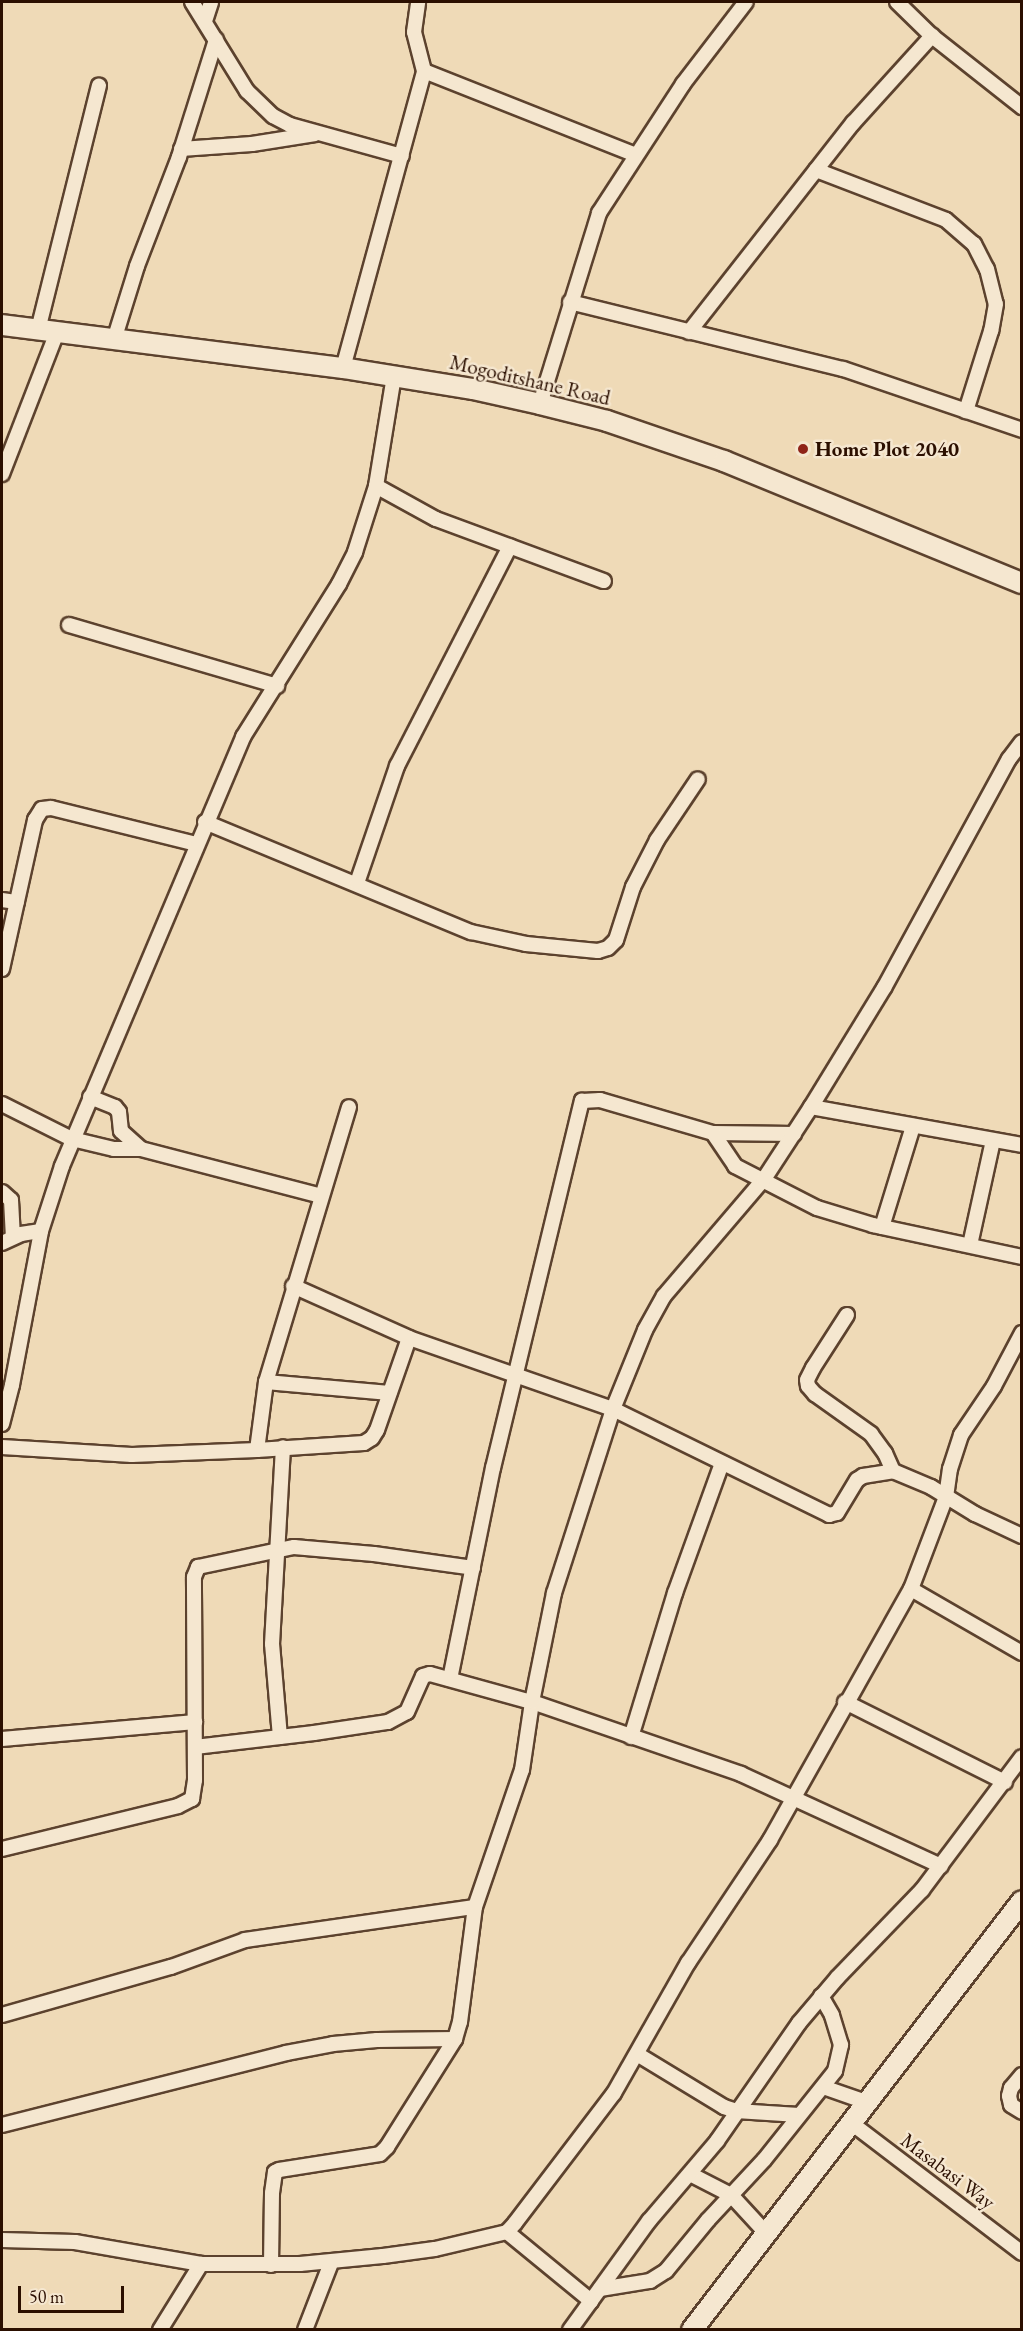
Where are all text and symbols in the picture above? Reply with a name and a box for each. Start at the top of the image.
street label: Mogoditshane Road [447,349,613,411]
place label: Home Plot 2040 [815,436,959,462]
marker: Home Plot 2040 [796,442,810,456]
street label: Masabasi Way [896,2127,1000,2215]
scale bar [21,2274,128,2312]
text: 50 m [29,2285,64,2308]

